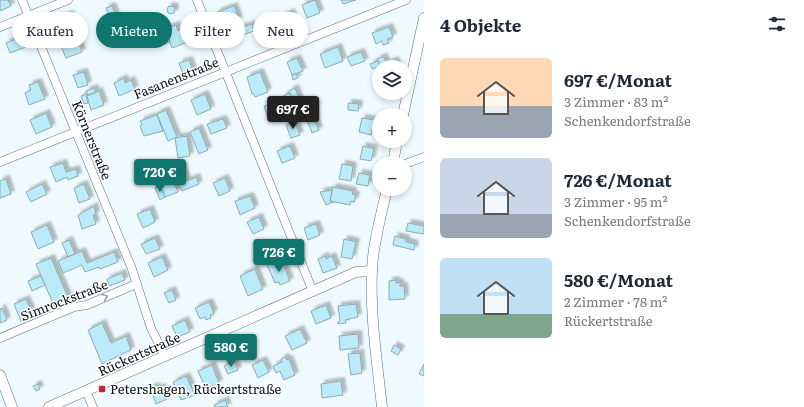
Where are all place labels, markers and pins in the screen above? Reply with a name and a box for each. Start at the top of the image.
pin: 697 € [265,96,321,130]
pin: 720 € [132,159,188,193]
pin: 726 € [251,239,307,273]
pin: 580 € [203,334,259,368]
place label: Petershagen, Rückertstraße [110,379,282,398]
marker: Petershagen, Rückertstraße [97,384,107,394]

